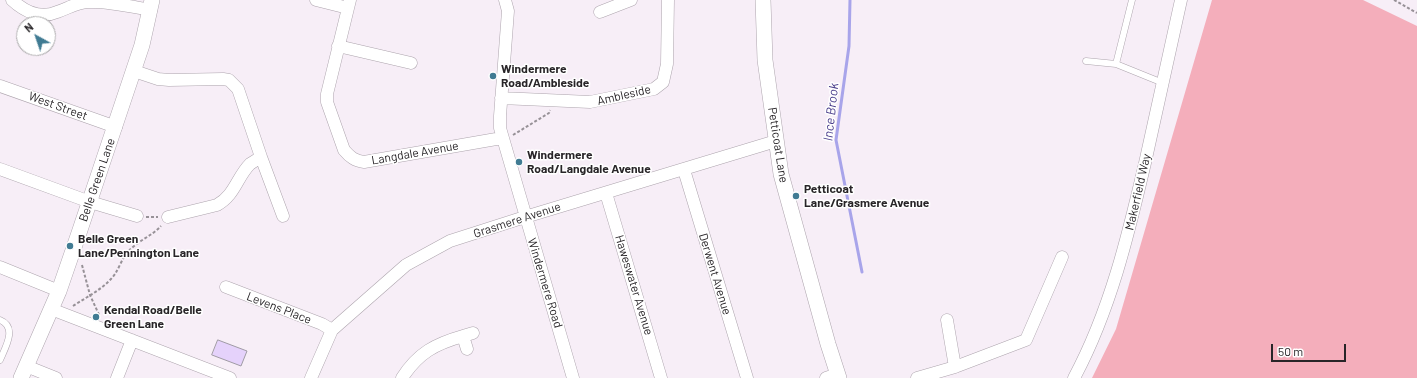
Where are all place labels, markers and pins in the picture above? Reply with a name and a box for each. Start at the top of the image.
place label: Windermere Road/Ambleside [501,62,589,90]
marker: Windermere Road/Ambleside [488,71,498,81]
place label: Windermere Road/Langdale Avenue [527,148,651,176]
marker: Windermere Road/Langdale Avenue [514,157,524,167]
place label: Petticoat Lane/Grasmere Avenue [804,182,929,210]
marker: Petticoat Lane/Grasmere Avenue [791,191,801,201]
place label: Belle Green Lane/Pennington Lane [78,232,199,260]
marker: Belle Green Lane/Pennington Lane [65,241,75,251]
place label: Kendal Road/Belle Green Lane [104,303,202,331]
marker: Kendal Road/Belle Green Lane [91,312,101,322]

